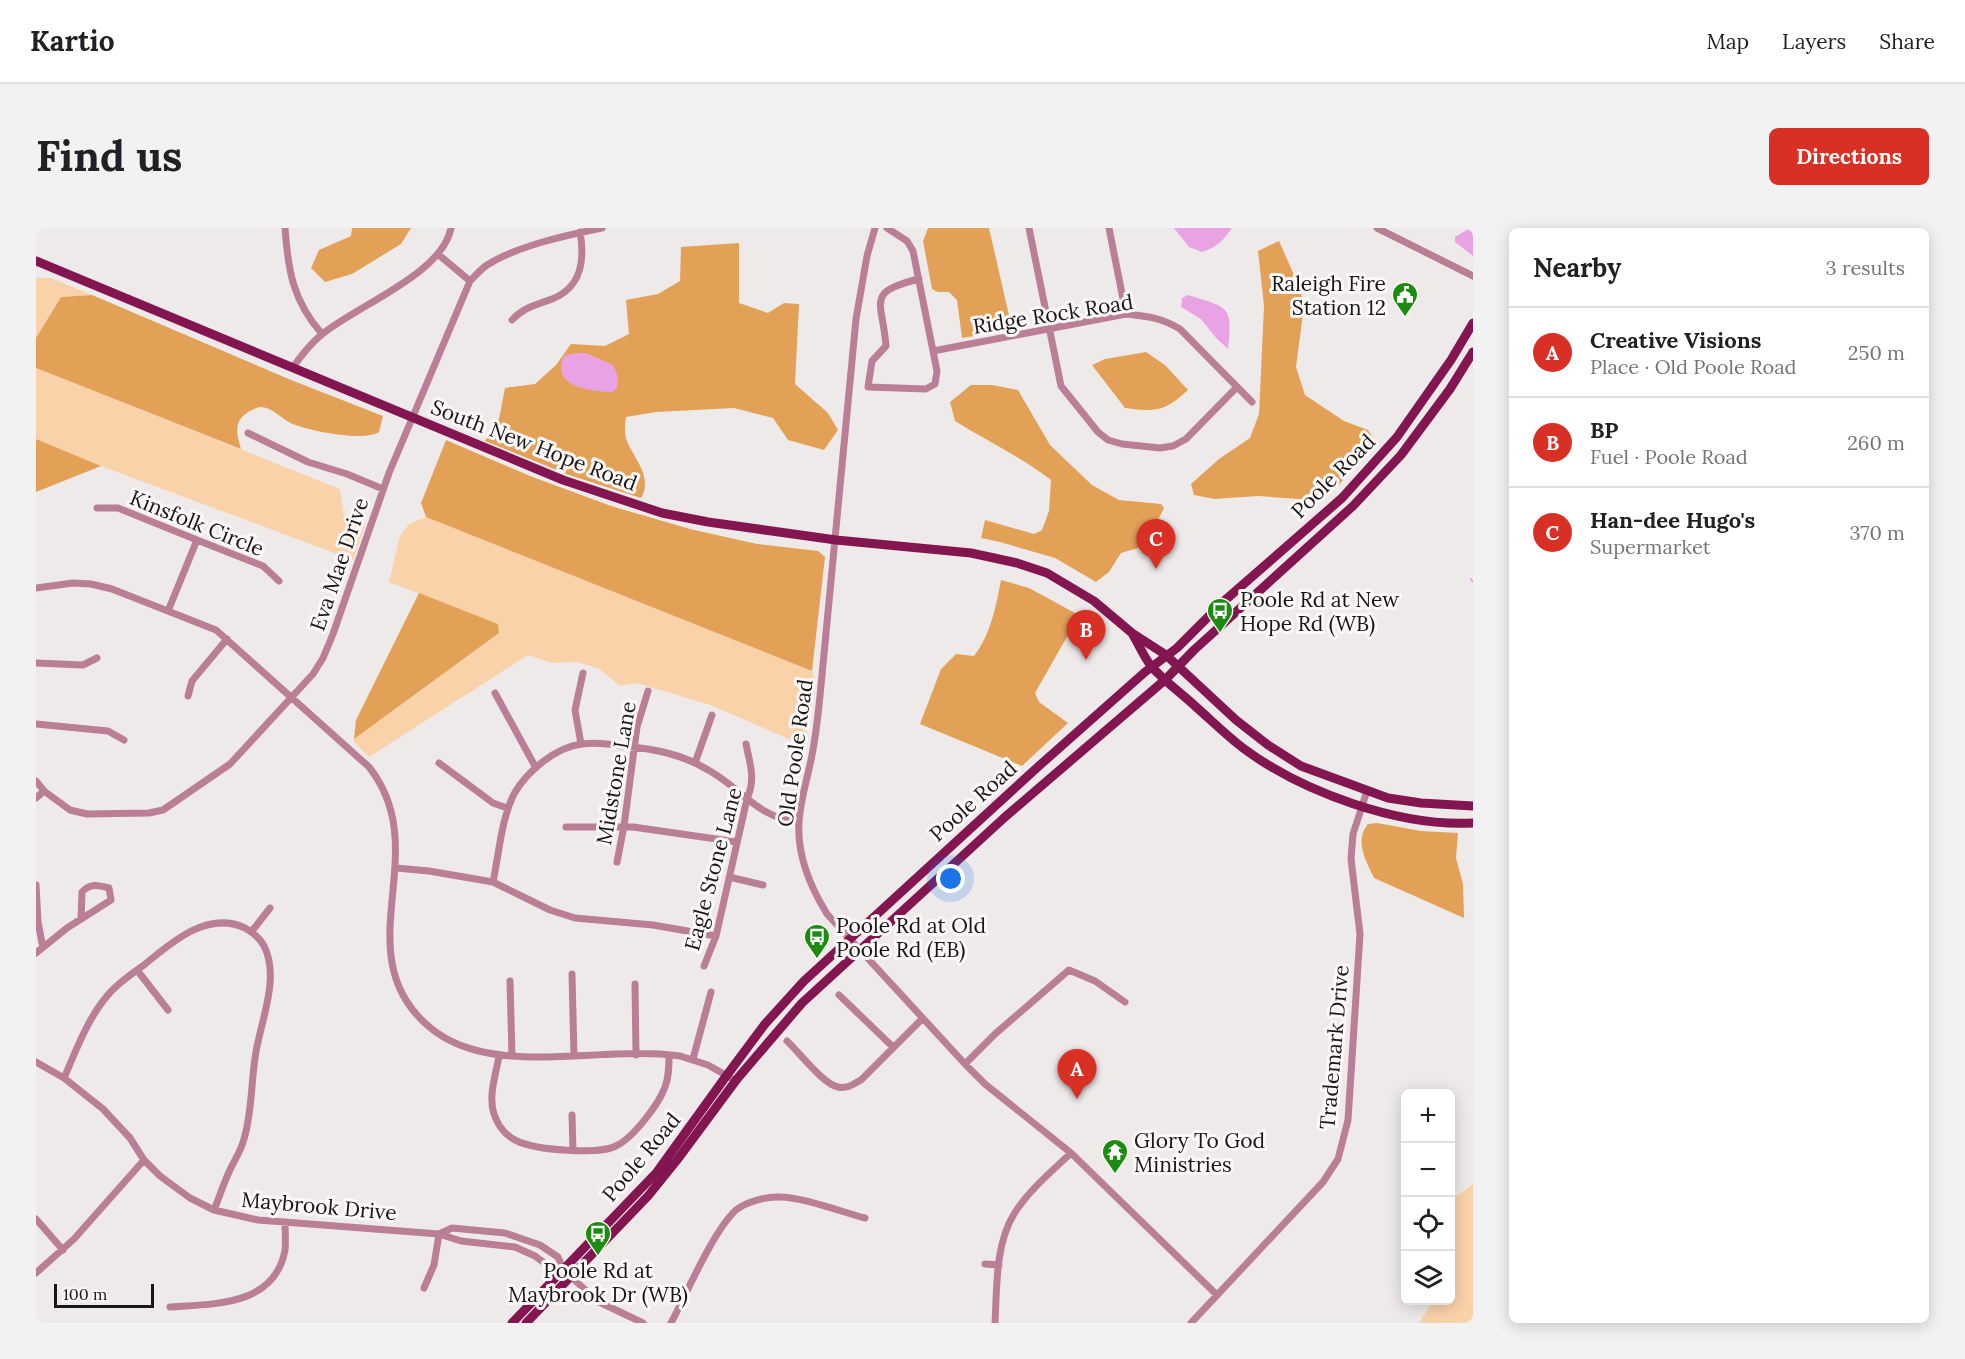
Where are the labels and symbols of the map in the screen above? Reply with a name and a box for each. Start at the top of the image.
place label: Raleigh Fire Station 12 [1271,270,1386,321]
public building icon: Raleigh Fire Station 12 [1390,280,1420,318]
street label: Ridge Rock Road [971,288,1135,340]
street label: South New Hope Road [427,393,641,497]
street label: Poole Road [1285,428,1381,524]
street label: Kinsfolk Circle [126,484,268,562]
street label: Eva Mae Drive [304,494,374,634]
pin: C [1136,520,1176,569]
place label: Poole Rd at New Hope Rd (WB) [1240,586,1399,637]
bus stop icon: Poole Rd at New Hope Rd (WB) [1205,596,1235,634]
pin: B [1066,610,1106,660]
street label: Old Poole Road [771,677,819,829]
street label: Midstone Lane [590,699,642,847]
street label: Poole Road [924,755,1022,847]
street label: Eagle Stone Lane [678,784,748,954]
your location [936,864,965,893]
place label: Poole Rd at Old Poole Rd (EB) [836,912,986,963]
bus stop icon: Poole Rd at Old Poole Rd (EB) [802,922,832,960]
street label: Trademark Drive [1313,964,1355,1130]
pin: A [1058,1050,1096,1099]
street label: Poole Road [596,1107,686,1207]
place label: Glory To God Ministries [1134,1127,1265,1178]
temple icon: Glory To God Ministries [1100,1137,1130,1175]
street label: Maybrook Drive [240,1186,398,1226]
bus stop icon: Poole Rd at Maybrook Dr (WB) [583,1219,613,1257]
place label: Poole Rd at Maybrook Dr (WB) [508,1257,688,1308]
scale bar [54,1281,154,1308]

